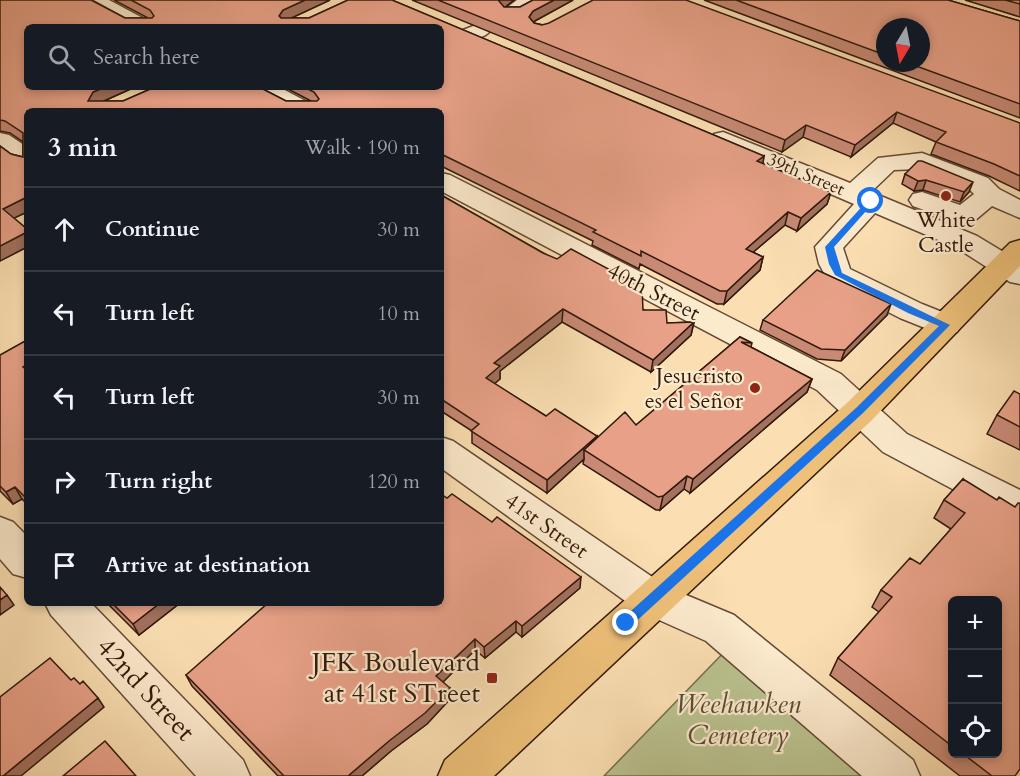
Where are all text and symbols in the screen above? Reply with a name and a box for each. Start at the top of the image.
north arrow [876,18,930,72]
search box [24,24,444,90]
icon: search [45,41,78,74]
text: Search here [93,42,200,72]
text: 3 min [48,130,117,165]
text: Walk · 190 m [305,134,420,161]
street label: 39th Street [763,147,849,202]
route start [857,187,883,213]
marker: White Castle [939,189,953,203]
place label: White Castle [915,205,976,260]
icon: ahead [48,213,81,246]
text: Continue [105,214,200,244]
text: 30 m [377,216,420,243]
street label: 40th Street [602,256,705,328]
icon: left [48,297,81,330]
text: Turn left [105,298,194,328]
text: 10 m [377,300,420,327]
place label: Jesucristo es el Señor [645,361,744,416]
icon: left [48,381,81,414]
marker: Jesucristo es el Señor [748,381,762,395]
text: Turn left [105,382,194,412]
text: 30 m [377,384,420,411]
icon: right [48,465,81,498]
text: Turn right [105,466,212,496]
text: 120 m [367,468,420,495]
street label: 41st Street [499,486,594,566]
icon: arrive [48,549,81,582]
text: Arrive at destination [105,550,310,580]
map controls [948,596,1002,758]
button: + [948,596,1002,650]
route end [612,609,638,635]
street label: 42nd Street [88,629,204,750]
place label: JFK Boulevard at 41st STreet [308,644,481,712]
button: − [948,650,1002,704]
marker: JFK Boulevard at 41st STreet [485,671,499,685]
park label: Weehawken Cemetery [675,686,801,754]
button: locate [948,704,1002,758]

